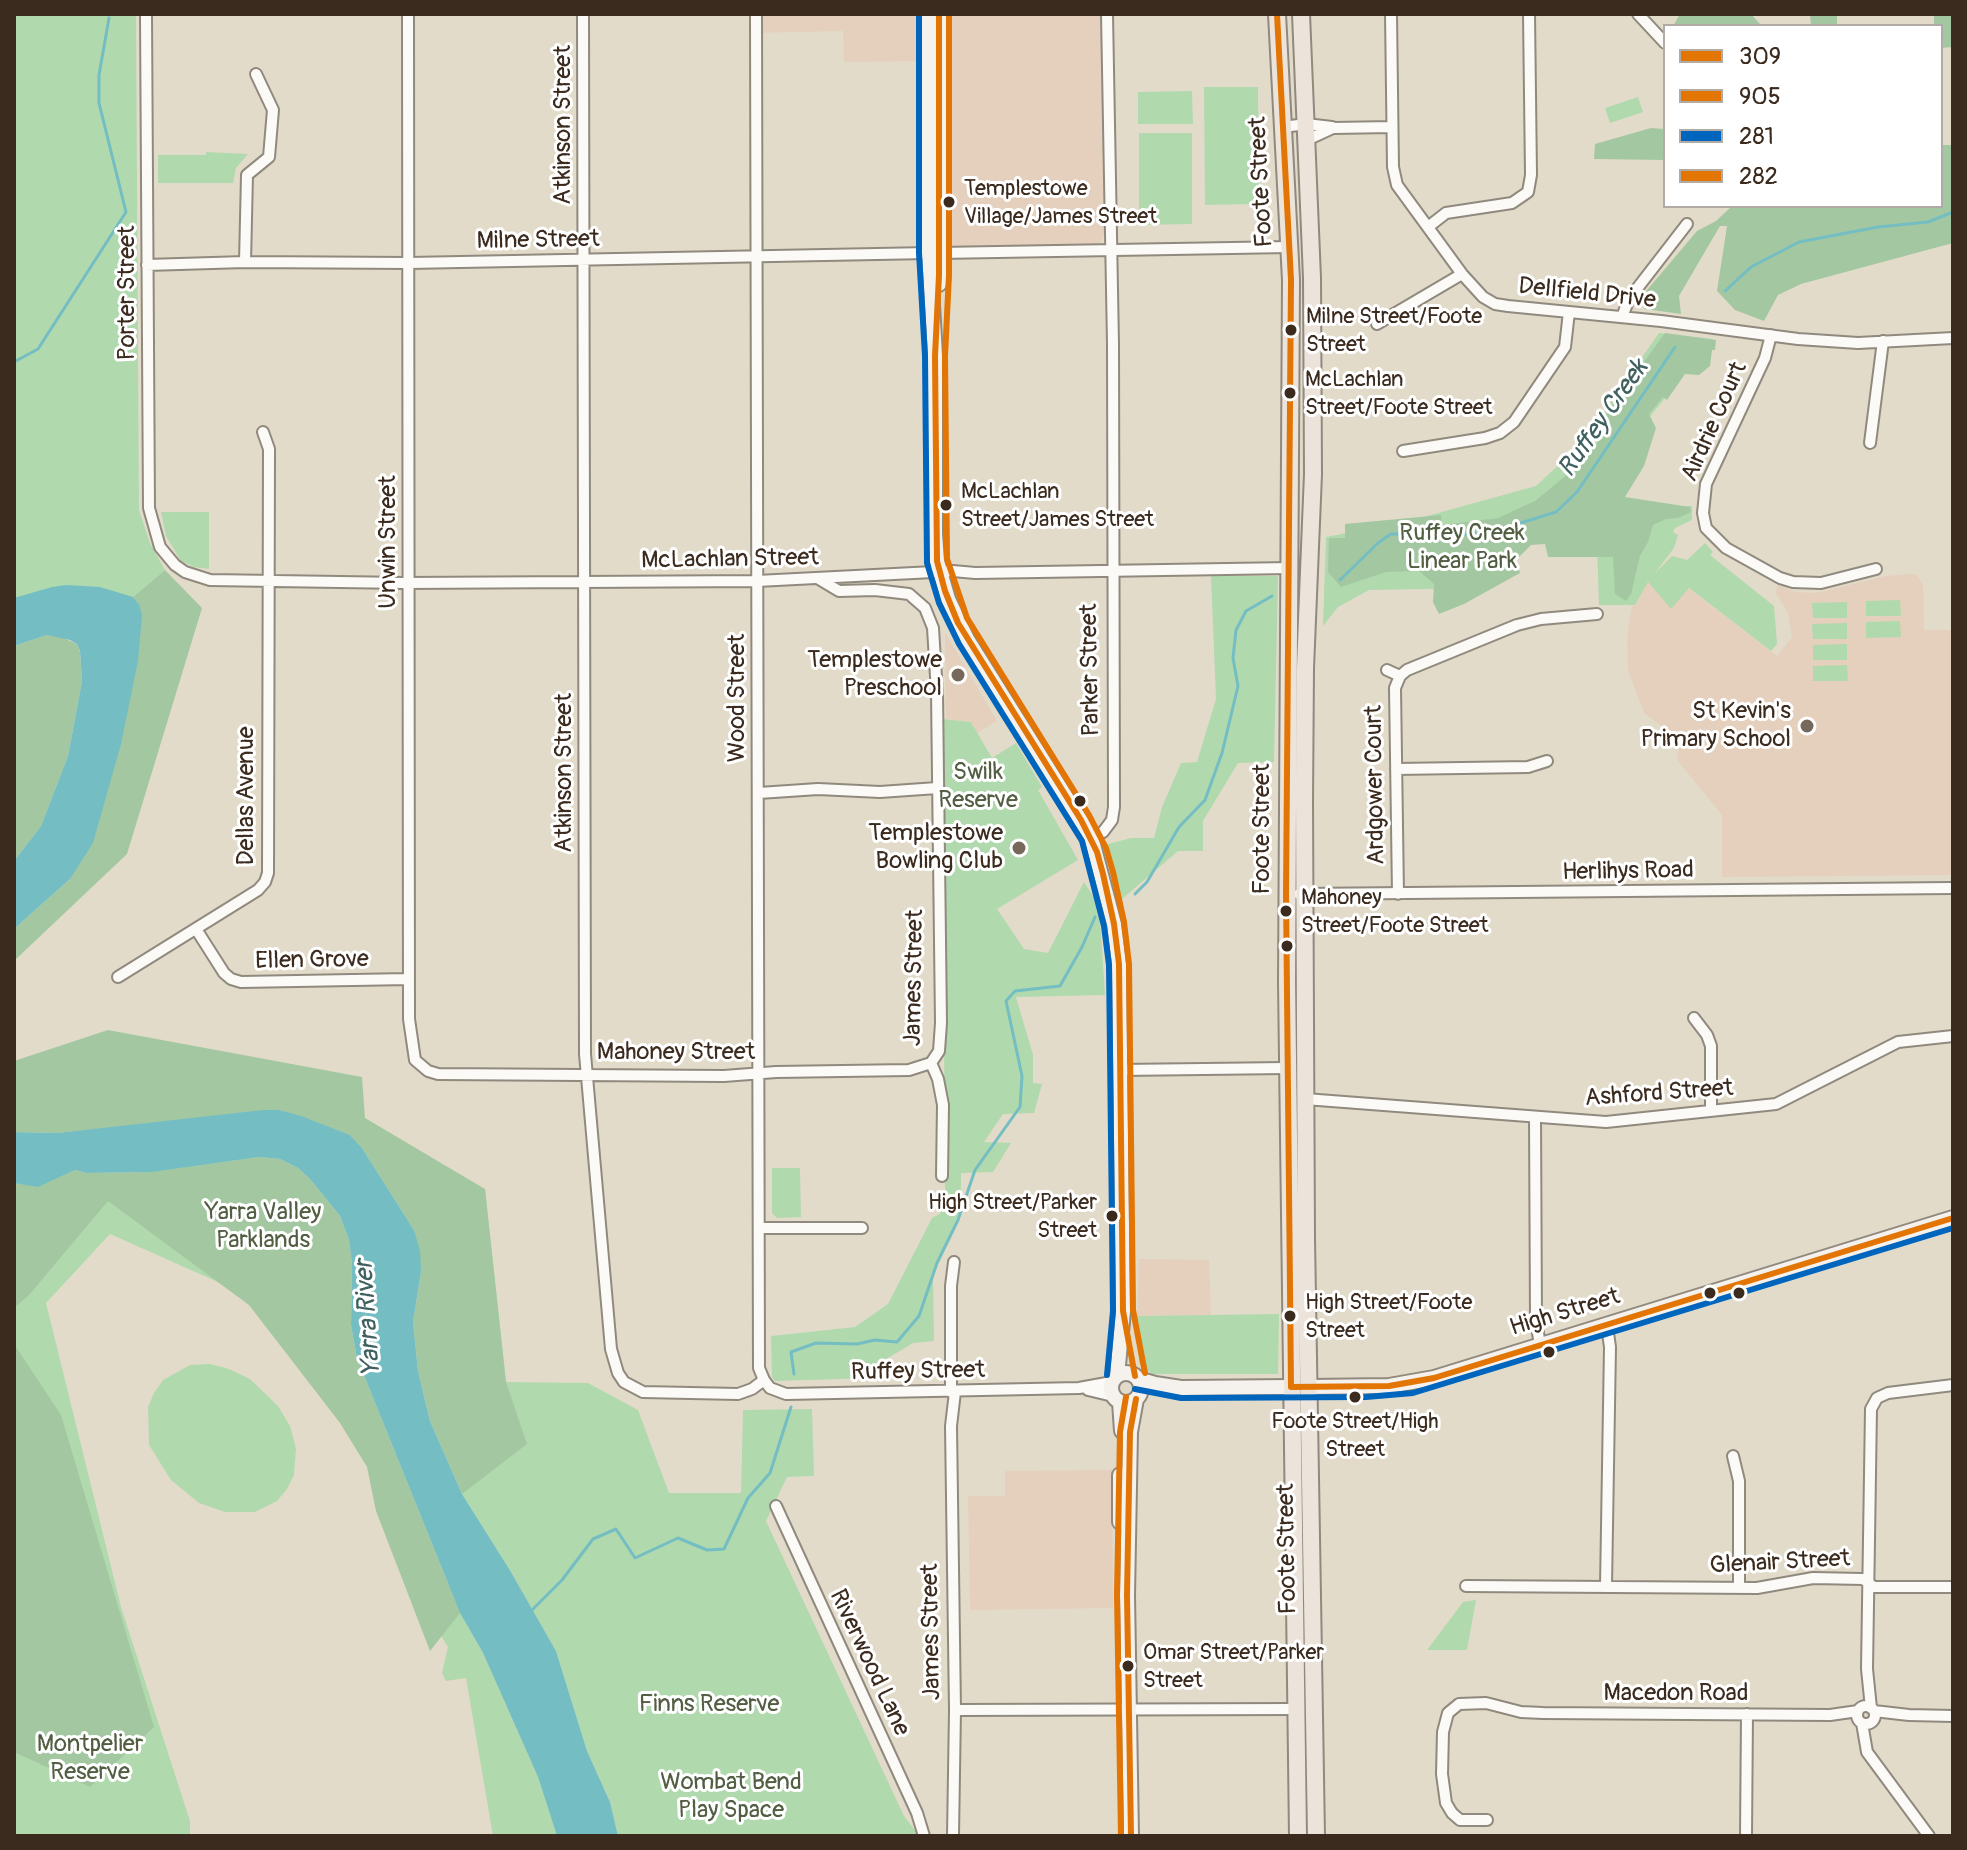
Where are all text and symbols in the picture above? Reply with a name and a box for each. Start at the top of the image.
legend [1663,24,1943,208]
text: 309 [1739,42,1781,71]
street label: Atkinson Street [550,45,578,205]
text: 905 [1739,82,1781,111]
street label: Foote Street [1244,116,1280,248]
text: 281 [1739,122,1774,151]
text: 282 [1739,162,1778,191]
place label: Templestowe Village/James Street [964,176,1157,228]
marker: Templestowe Village/James Street [941,194,957,210]
street label: Porter Street [114,225,142,361]
street label: Milne Street [476,226,600,256]
street label: Dellfield Drive [1517,272,1657,316]
place label: Milne Street/Foote Street [1306,304,1482,356]
marker: Milne Street/Foote Street [1283,322,1299,338]
water label: Ruffey Creek [1552,354,1656,484]
street label: Airdrie Court [1676,358,1754,486]
place label: McLachlan Street/Foote Street [1305,367,1492,418]
marker: McLachlan Street/Foote Street [1282,385,1298,401]
street label: Unwin Street [375,475,403,609]
place label: McLachlan Street/James Street [961,479,1154,530]
marker: McLachlan Street/James Street [938,497,954,513]
park label: Ruffey Creek Linear Park [1399,520,1525,576]
street label: McLachlan Street [641,544,819,576]
street label: Parker Street [1075,603,1107,737]
street label: Wood Street [724,634,752,762]
place label: Templestowe Preschool [807,647,942,703]
marker: Templestowe Preschool [949,666,967,684]
street label: Atkinson Street [551,693,579,853]
place label: St Kevin's Primary School [1641,698,1791,754]
street label: Ardgower Court [1360,705,1392,865]
marker: St Kevin's Primary School [1798,717,1816,735]
street label: Dellas Avenue [233,726,261,866]
park label: Swilk Reserve [938,759,1018,815]
street label: Foote Street [1249,764,1277,894]
unlabelled marker [1072,793,1088,809]
place label: Templestowe Bowling Club [868,820,1003,876]
marker: Templestowe Bowling Club [1010,839,1028,857]
street label: Herlihys Road [1562,856,1694,888]
place label: Mahoney Street/Foote Street [1301,885,1488,936]
marker: Mahoney Street/Foote Street [1278,903,1294,919]
street label: James Street [899,909,931,1047]
unlabelled marker [1279,938,1295,954]
street label: Ellen Grove [255,946,369,976]
street label: Mahoney Street [597,1039,755,1067]
street label: Ashford Street [1584,1074,1734,1114]
place label: High Street/Parker Street [928,1190,1097,1242]
park label: Yarra Valley Parklands [205,1199,321,1255]
marker: High Street/Parker Street [1104,1208,1120,1224]
water label: Yarra River [349,1259,389,1377]
street label: High Street [1507,1283,1623,1343]
unlabelled marker [1702,1285,1718,1301]
unlabelled marker [1731,1285,1747,1301]
place label: High Street/Foote Street [1305,1290,1472,1342]
marker: High Street/Foote Street [1282,1308,1298,1324]
unlabelled marker [1541,1344,1557,1360]
street label: Ruffey Street [851,1356,985,1388]
marker: Foote Street/High Street [1347,1389,1363,1405]
place label: Foote Street/High Street [1271,1409,1439,1460]
street label: Foote Street [1272,1483,1304,1615]
street label: Glenair Street [1709,1545,1851,1581]
street label: James Street [916,1563,948,1701]
street label: Riverwood Lane [822,1585,916,1741]
place label: Omar Street/Parker Street [1143,1640,1324,1692]
marker: Omar Street/Parker Street [1120,1658,1136,1674]
street label: Macedon Road [1604,1680,1748,1708]
park label: Finns Reserve [639,1691,779,1719]
park label: Montpelier Reserve [37,1731,143,1787]
park label: Wombat Bend Play Space [660,1769,802,1825]

